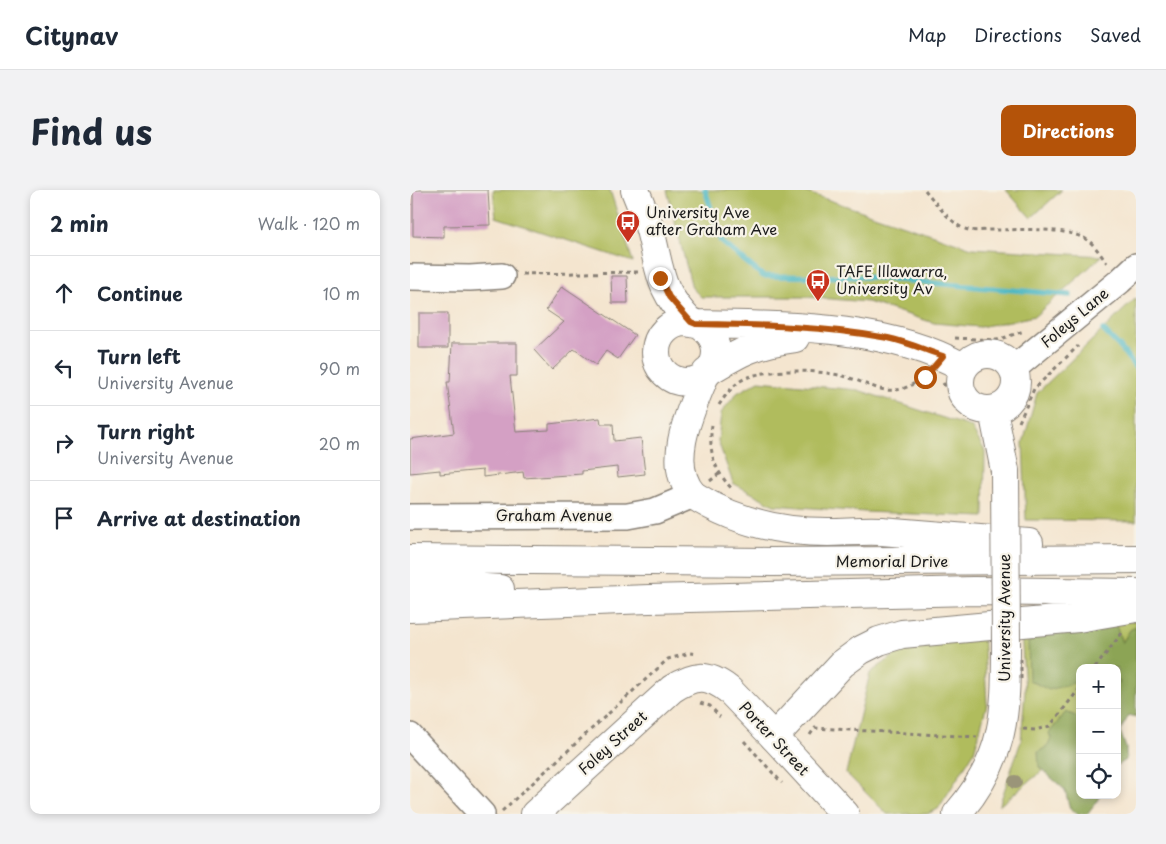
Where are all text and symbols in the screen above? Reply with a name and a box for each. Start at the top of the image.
text: Citynav [25,17,118,53]
text: Map [908,21,946,48]
text: Directions [974,21,1062,48]
text: Saved [1090,21,1141,48]
text: Find us [30,104,152,157]
button: Directions [1001,105,1136,156]
place label: University Ave after Graham Ave [646,200,777,240]
text: 2 min [50,207,109,239]
bus stop icon: University Ave after Graham Ave [615,209,641,243]
text: Walk · 120 m [258,211,360,235]
place label: TAFE Illawarra, University Av [836,259,948,299]
route end [649,267,672,290]
bus stop icon: TAFE Illawarra, University Av [805,268,831,302]
icon: ahead [50,279,78,307]
text: Continue [97,279,183,307]
text: 10 m [323,281,360,305]
street label: Foleys Lane [1035,281,1113,352]
text: Turn left [97,342,181,370]
icon: left [50,354,78,382]
text: 90 m [319,356,360,380]
route start [914,366,937,389]
text: University Avenue [97,370,234,394]
text: Turn right [97,417,195,445]
icon: right [50,429,78,457]
text: 20 m [319,431,360,455]
text: University Avenue [97,445,234,469]
street label: Graham Avenue [496,503,612,526]
icon: arrive [50,504,78,532]
text: Arrive at destination [97,504,301,532]
street label: Memorial Drive [836,549,948,572]
street label: University Avenue [992,554,1015,682]
map controls [1076,664,1121,799]
button: + [1076,664,1121,709]
street label: Porter Street [735,696,816,780]
street label: Foley Street [572,705,652,779]
button: − [1076,709,1121,754]
button: locate [1076,754,1121,799]

